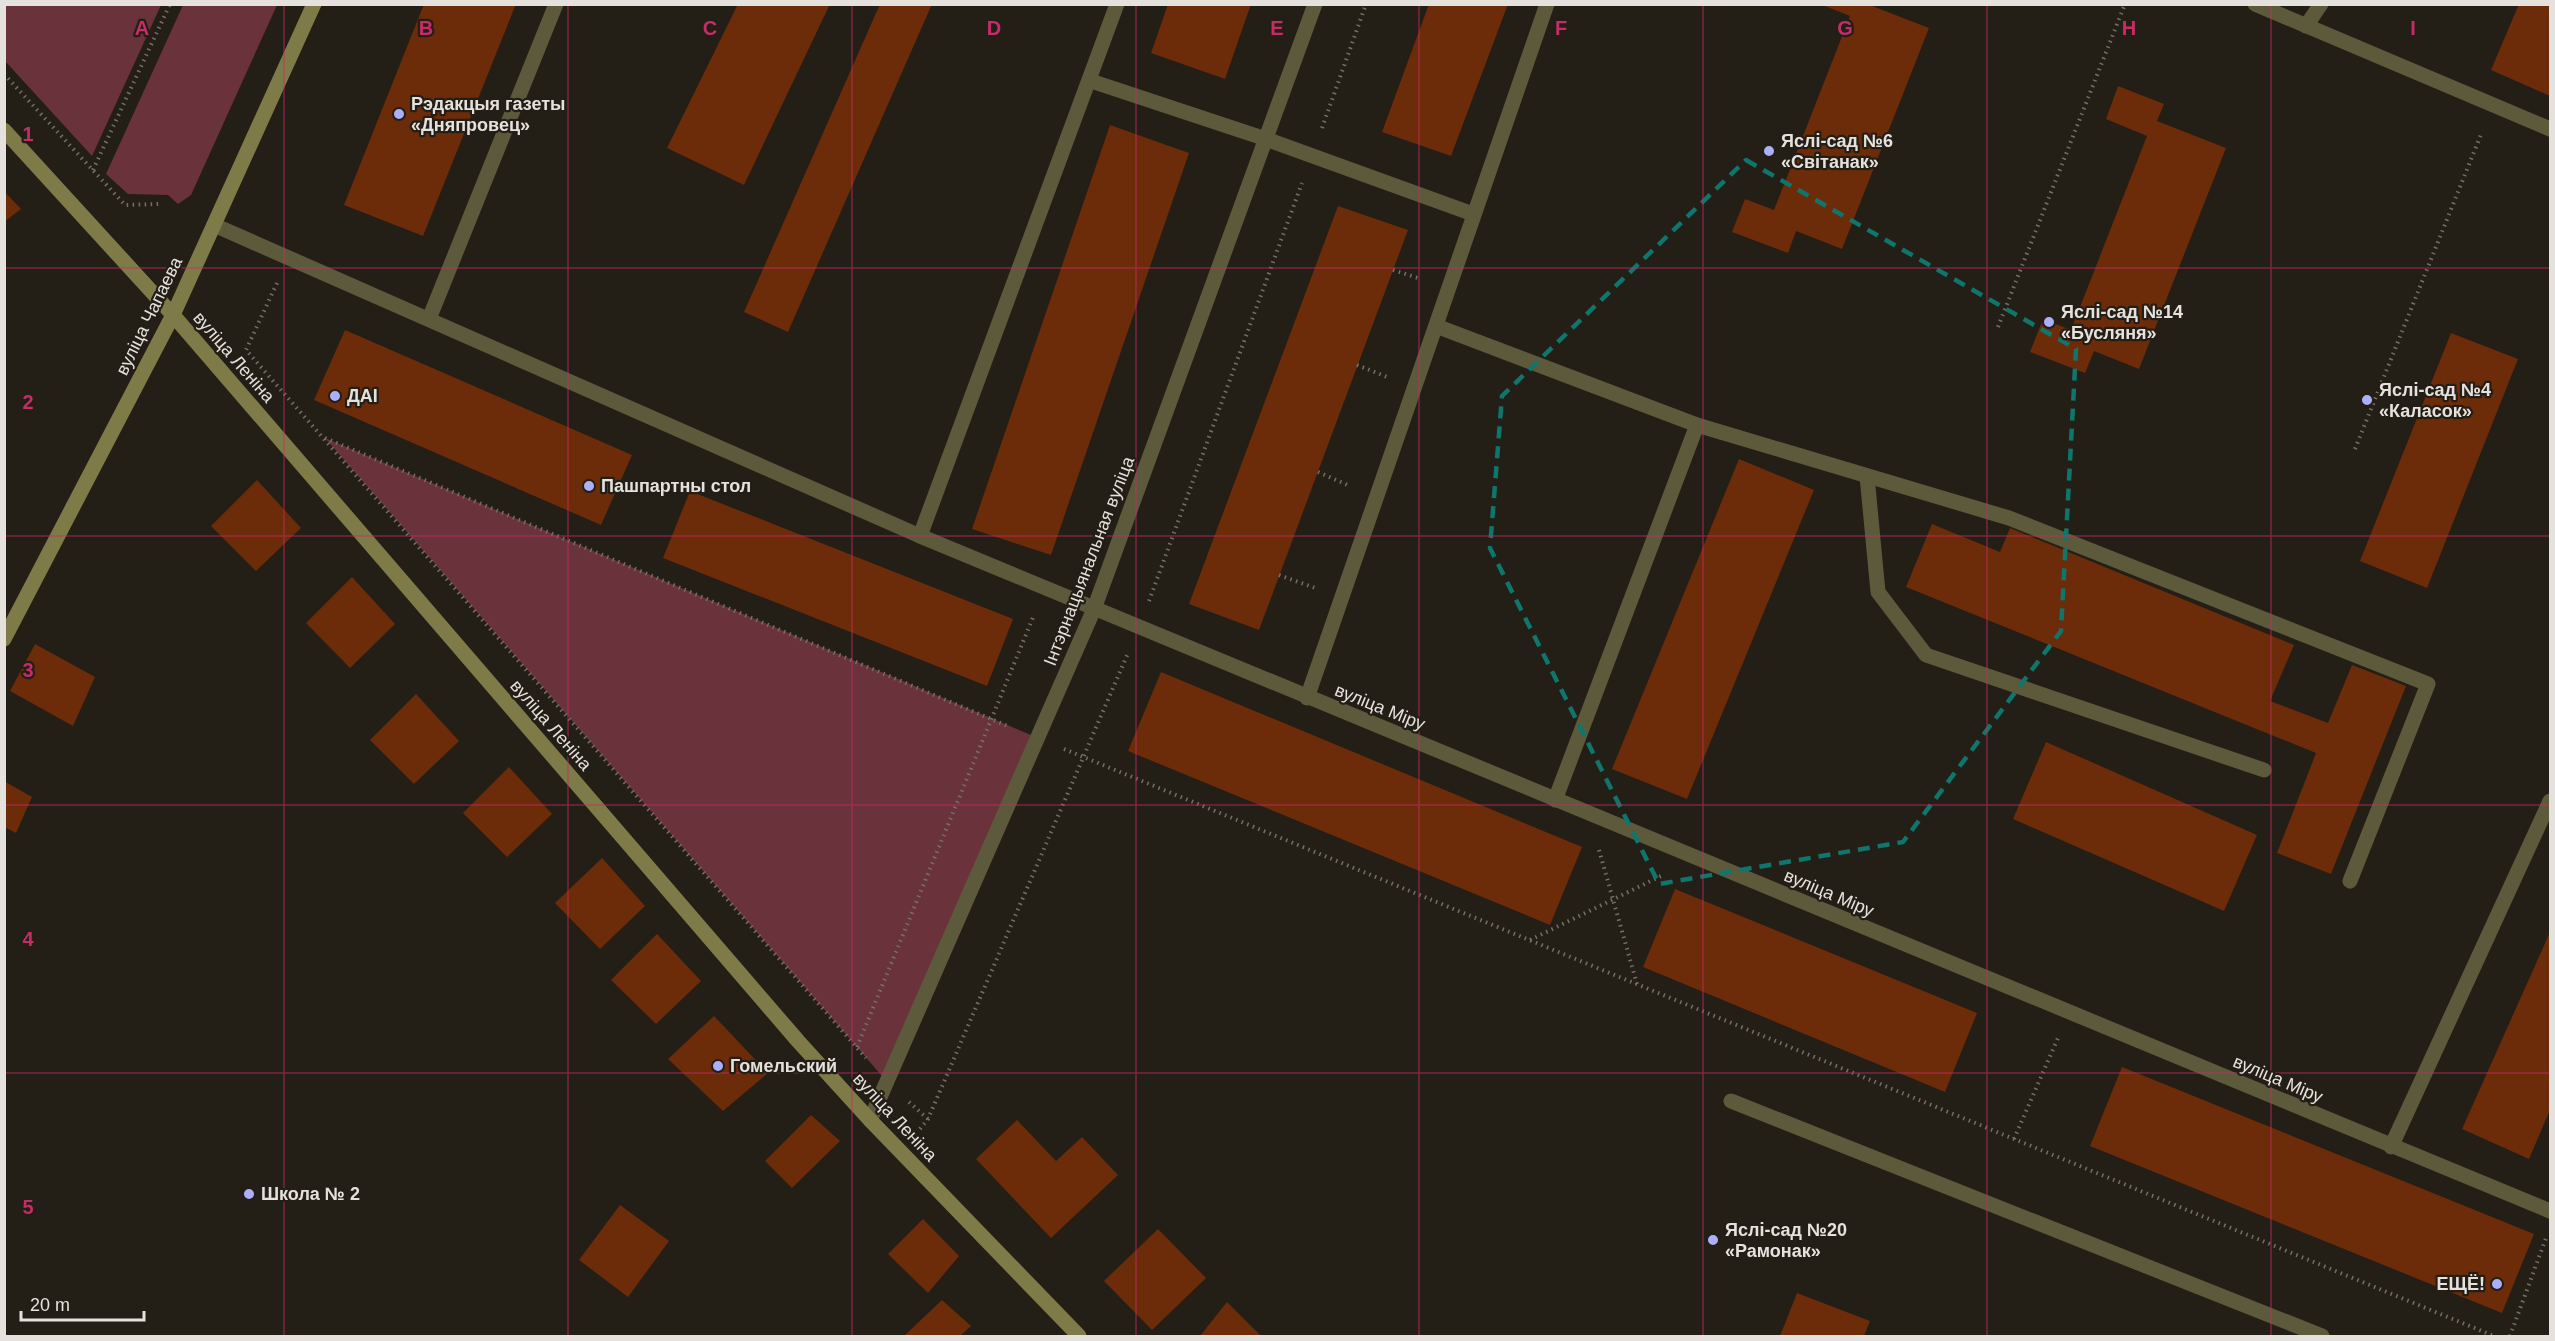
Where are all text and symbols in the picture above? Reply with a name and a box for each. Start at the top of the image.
text: A [135,17,149,39]
text: B [419,17,433,39]
text: C [703,17,717,39]
text: D [987,17,1001,39]
text: E [1270,17,1284,39]
text: F [1555,17,1567,39]
text: G [1837,17,1853,39]
text: H [2122,17,2136,39]
text: I [2410,17,2416,39]
place label: Рэдакцыя газеты «Дняпровец» [411,94,566,135]
marker: Рэдакцыя газеты «Дняпровец» [392,107,406,121]
text: 1 [22,123,34,145]
place label: Яслі-сад №6 «Світанак» [1781,131,1893,172]
marker: Яслі-сад №6 «Світанак» [1762,144,1776,158]
street label: вуліца Чапаева [112,253,187,378]
place label: Яслі-сад №14 «Бусляня» [2061,302,2183,343]
street label: вуліца Леніна [189,308,279,407]
marker: Яслі-сад №14 «Бусляня» [2042,315,2056,329]
place label: Яслі-сад №4 «Каласок» [2379,380,2491,421]
place label: ДАІ [347,386,378,406]
marker: ДАІ [328,389,342,403]
text: 2 [22,391,34,413]
marker: Яслі-сад №4 «Каласок» [2360,393,2374,407]
street label: Інтэрнацыянальная вуліца [1040,453,1139,668]
place label: Пашпартны стол [601,476,751,496]
marker: Пашпартны стол [582,479,596,493]
text: 3 [22,659,34,681]
street label: вуліца Леніна [506,676,596,775]
street label: вуліца Міру [1332,680,1428,734]
street label: вуліца Міру [1781,865,1877,921]
text: 4 [22,928,34,950]
street label: вуліца Міру [2230,1051,2326,1107]
place label: Гомельский [730,1056,837,1076]
marker: Гомельский [711,1059,725,1073]
street label: вуліца Леніна [849,1069,942,1166]
place label: Школа № 2 [261,1184,360,1204]
marker: Школа № 2 [242,1187,256,1201]
text: 5 [22,1196,34,1218]
place label: Яслі-сад №20 «Рамонак» [1725,1220,1847,1261]
marker: Яслі-сад №20 «Рамонак» [1706,1233,1720,1247]
place label: ЕЩЁ! [2437,1274,2485,1294]
marker: ЕЩЁ! [2490,1277,2504,1291]
scale bar [21,1284,144,1322]
text: 20 m [30,1295,70,1315]

